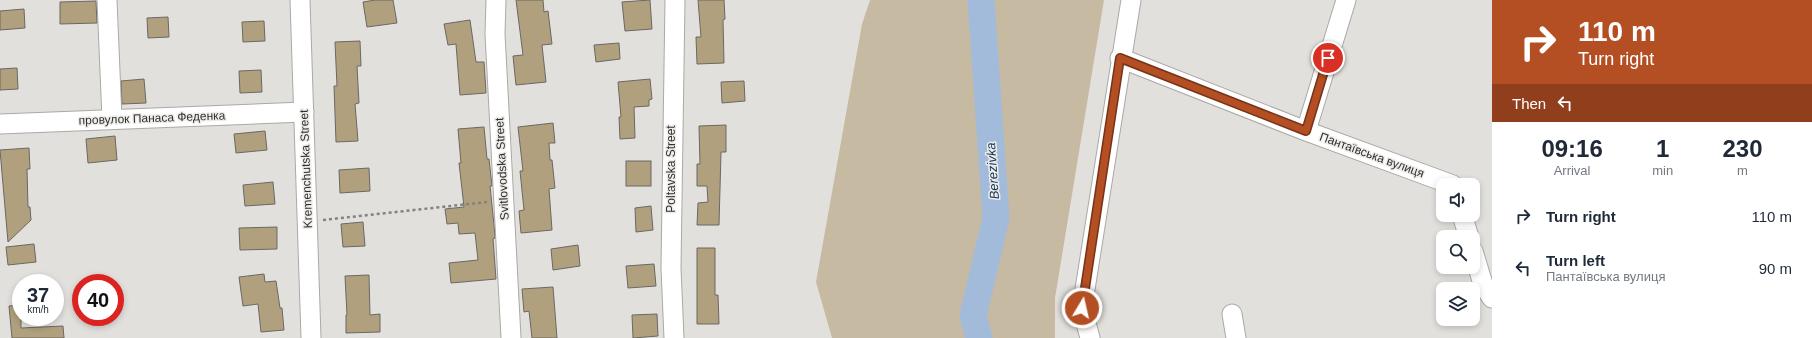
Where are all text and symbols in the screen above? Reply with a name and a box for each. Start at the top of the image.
icon: right [1512,16,1564,68]
text: 110 m [1578,16,1656,47]
pin [1311,41,1345,75]
icon: arrive [1317,47,1339,69]
text: Turn right [1578,49,1654,69]
icon: left [1554,92,1576,114]
text: Then [1512,95,1546,112]
street label: провулок Панаса Феденка [78,108,226,128]
street label: Kremenchutska Street [297,109,315,229]
street label: Svitlovodska Street [492,117,512,221]
street label: Poltavska Street [664,125,678,213]
street label: Пантаївська вулиця [1318,130,1426,180]
text: 09:16 [1541,135,1603,162]
text: 1 [1656,135,1669,162]
text: 230 [1723,135,1763,162]
water label: Berezivka [983,142,1002,200]
text: Arrival [1554,163,1591,178]
text: min [1652,163,1673,178]
text: m [1737,163,1748,178]
map controls [1436,178,1480,326]
button: sound [1436,178,1480,222]
icon: right [1512,205,1534,227]
text: Turn right [1546,208,1616,225]
text: 110 m [1751,208,1792,225]
button: search [1436,230,1480,274]
text: Turn left [1546,252,1605,269]
icon: left [1512,257,1534,279]
text: 90 m [1759,260,1792,277]
text: Пантаївська вулиця [1546,269,1665,284]
speed limit sign: 40 [72,274,124,326]
button: layers [1436,282,1480,326]
text: 37 [27,284,49,306]
position arrow [1061,287,1103,329]
text: km/h [27,304,49,315]

